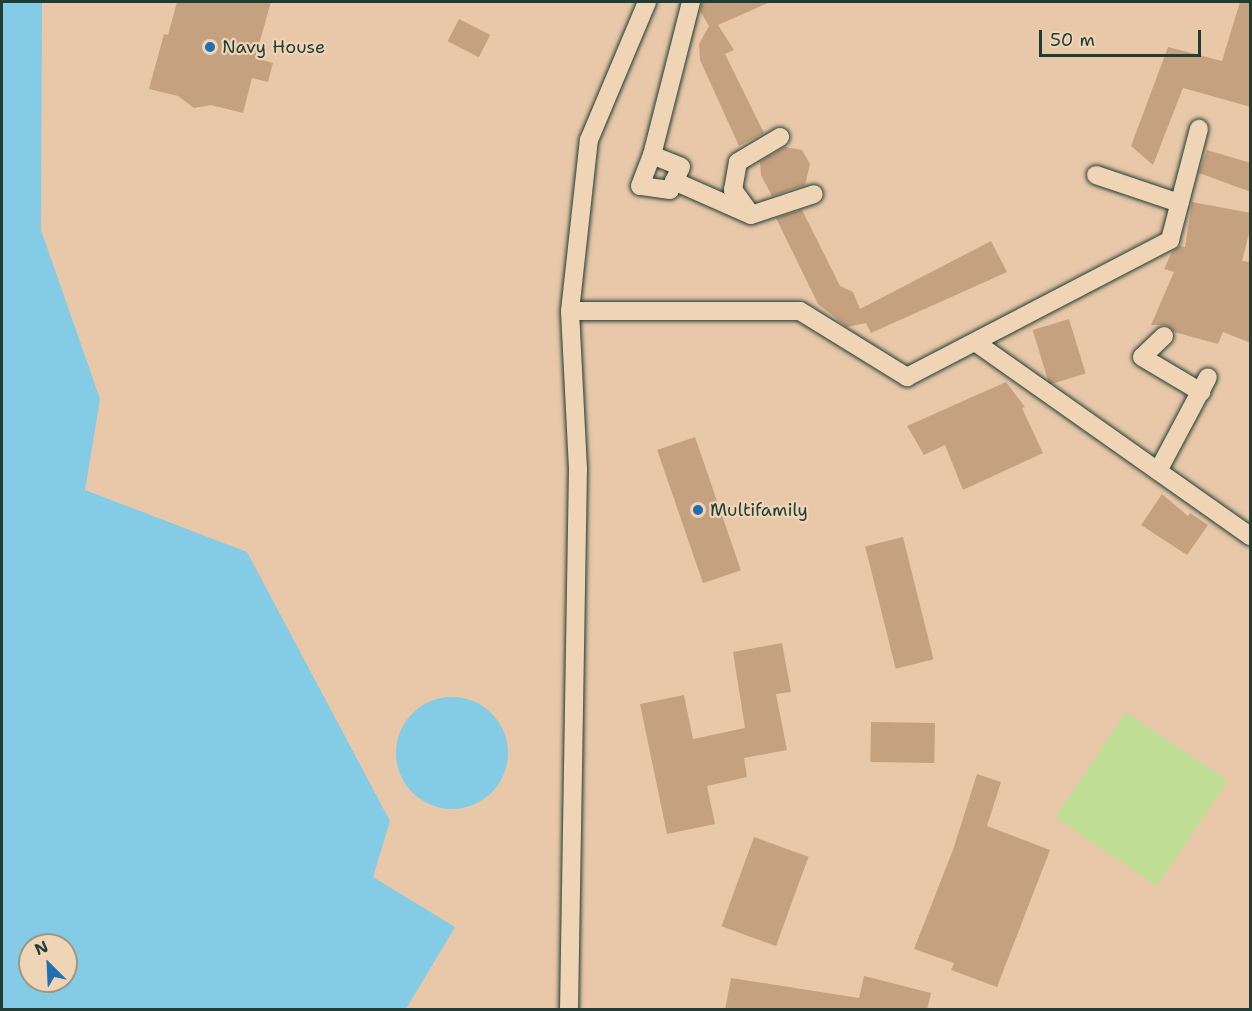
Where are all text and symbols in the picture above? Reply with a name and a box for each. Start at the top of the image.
scale bar [1042,18,1204,56]
text: 50 m [1050,28,1095,52]
place label: Navy House [222,36,325,58]
marker: Navy House [203,40,217,54]
place label: Multifamily [710,499,808,521]
marker: Multifamily [691,503,705,517]
north arrow [18,933,78,993]
text: N [31,936,51,960]

